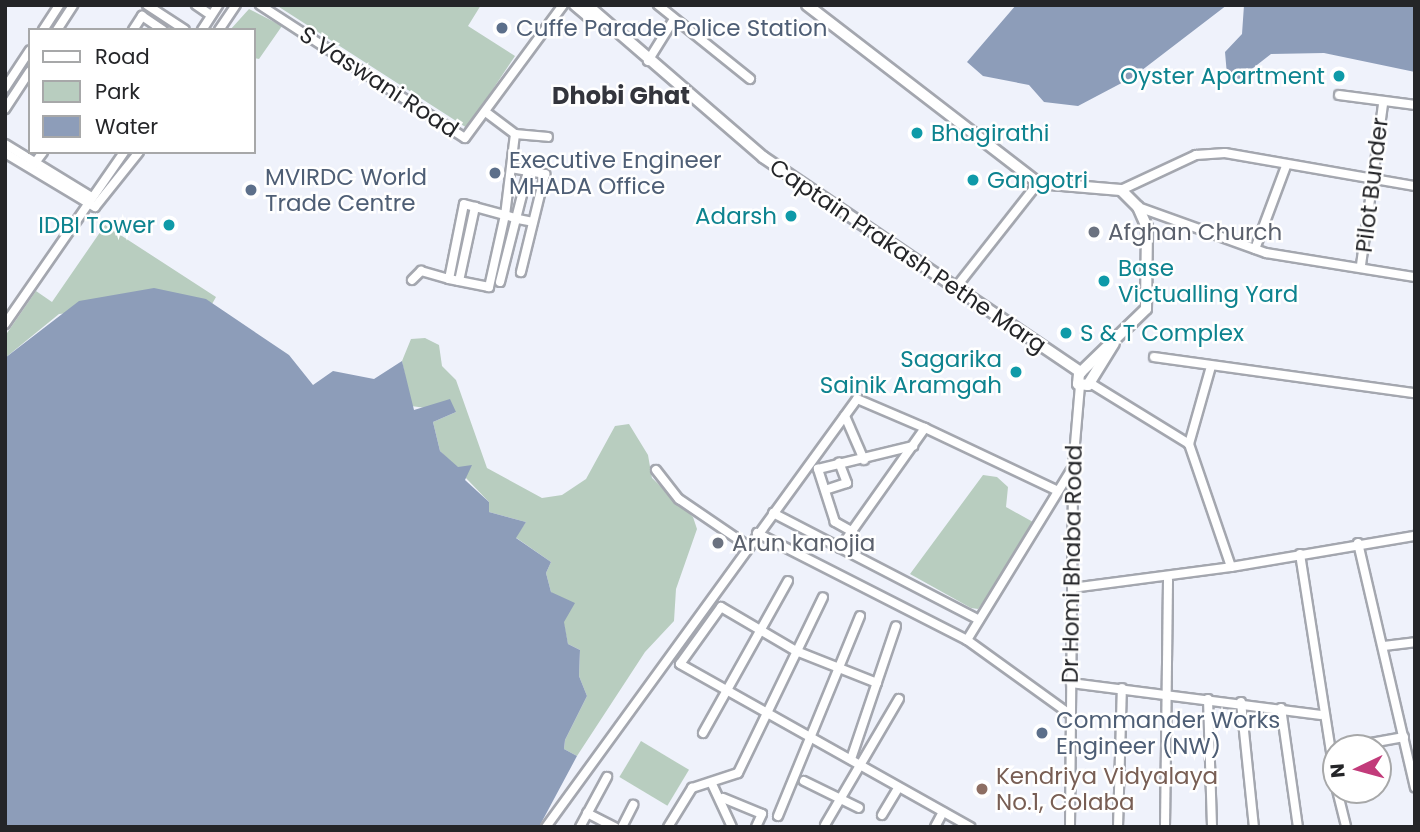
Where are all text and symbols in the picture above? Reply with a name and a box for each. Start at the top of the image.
place label: Cuffe Parade Police Station [516,14,828,42]
street label: S Vaswani Road [295,20,463,144]
marker: Cuffe Parade Police Station [494,20,510,36]
legend [28,28,256,154]
text: Road [95,42,150,71]
place label: Oyster Apartment [1120,62,1325,90]
marker: Oyster Apartment [1331,68,1347,84]
text: Park [95,77,140,106]
district label: Dhobi Ghat [552,82,690,110]
text: Water [95,112,158,141]
street label: Pilot Bunder [1350,116,1394,254]
place label: Bhagirathi [931,119,1049,147]
marker: Bhagirathi [909,125,925,141]
place label: Executive Engineer MHADA Office [509,146,722,200]
street label: Captain Prakash Pethe Marg [765,153,1051,359]
place label: MVIRDC World Trade Centre [265,163,427,217]
marker: Executive Engineer MHADA Office [487,165,503,181]
place label: Gangotri [987,166,1088,194]
marker: Gangotri [965,172,981,188]
marker: MVIRDC World Trade Centre [243,182,259,198]
place label: Adarsh [695,202,777,230]
marker: Adarsh [783,208,799,224]
place label: IDBI Tower [38,211,155,239]
marker: IDBI Tower [161,217,177,233]
place label: Afghan Church [1108,218,1282,246]
marker: Afghan Church [1086,224,1102,240]
place label: Base Victualling Yard [1118,254,1298,308]
marker: Base Victualling Yard [1096,273,1112,289]
place label: S & T Complex [1080,319,1244,347]
marker: S & T Complex [1058,325,1074,341]
place label: Sagarika Sainik Aramgah [820,345,1002,399]
marker: Sagarika Sainik Aramgah [1008,364,1024,380]
street label: Dr Homi Bhaba Road [1056,445,1088,683]
place label: Arun kanojia [732,529,875,557]
marker: Arun kanojia [710,535,726,551]
place label: Commander Works Engineer (NW) [1056,706,1280,760]
marker: Commander Works Engineer (NW) [1034,725,1050,741]
north arrow [1322,734,1392,804]
place label: Kendriya Vidyalaya No.1, Colaba [996,762,1218,816]
text: N [1324,762,1352,779]
marker: Kendriya Vidyalaya No.1, Colaba [974,781,990,797]

